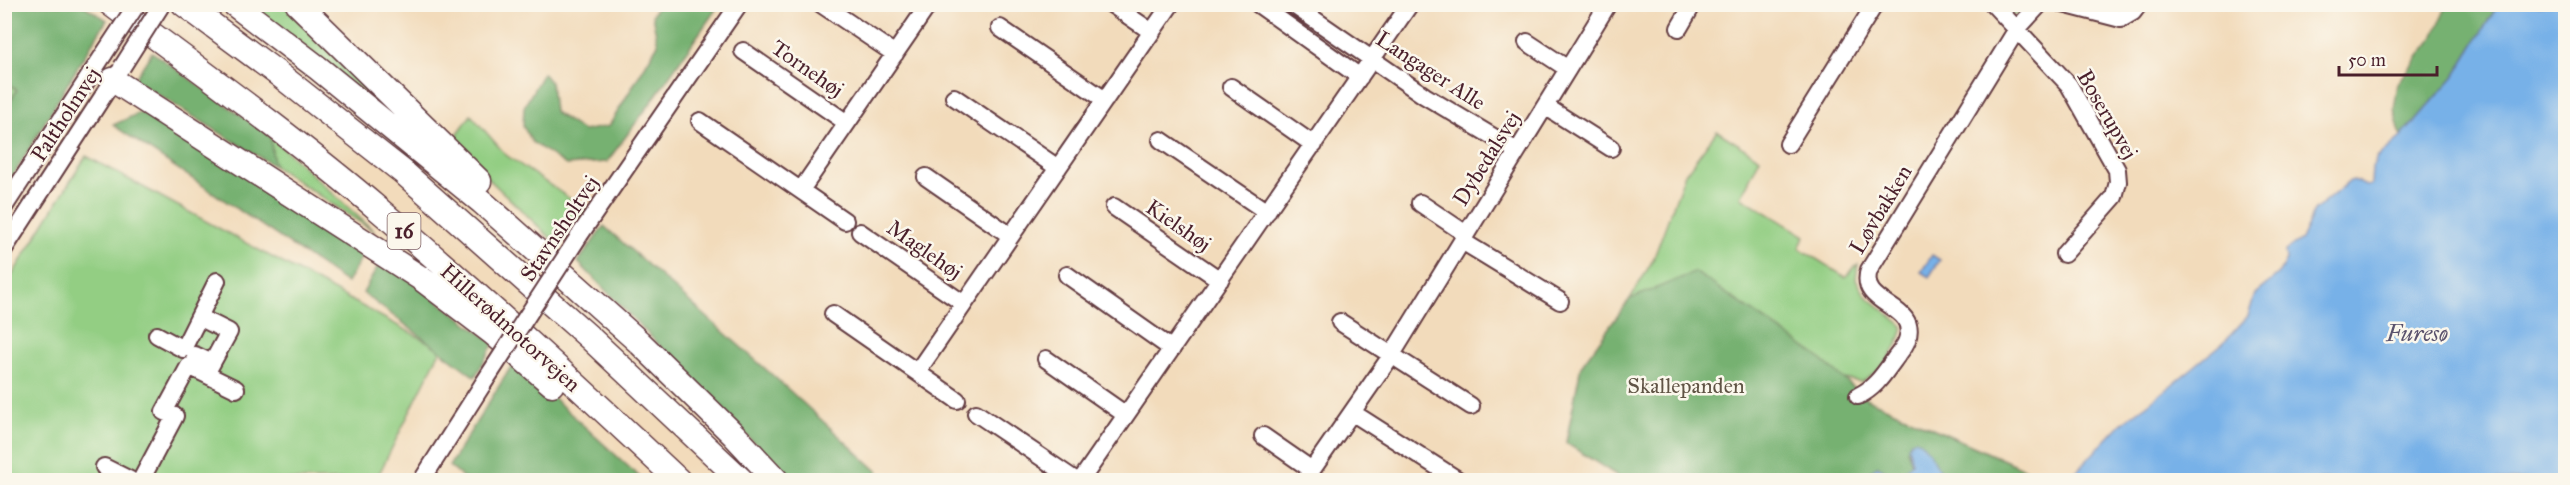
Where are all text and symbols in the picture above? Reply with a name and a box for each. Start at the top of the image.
street label: Langager Alle [1371,25,1491,116]
street label: Tornehøj [766,34,849,103]
scale bar [2339,39,2436,77]
text: 50 m [2348,49,2386,71]
street label: Paltholmvej [25,62,106,167]
street label: Boserupvej [2071,65,2144,164]
street label: Dybedalsvej [1447,106,1526,211]
street label: Løvbakken [1843,160,1918,259]
street label: Stavnsholtvej [514,170,605,286]
street label: Kielshøj [1141,193,1217,258]
road number: 16 [388,213,420,249]
street label: Maglehøj [882,214,968,285]
street label: Hillerødmotorvejen [435,257,586,398]
water label: Furesø [2385,318,2448,348]
park label: Skallepanden [1627,372,1745,399]

